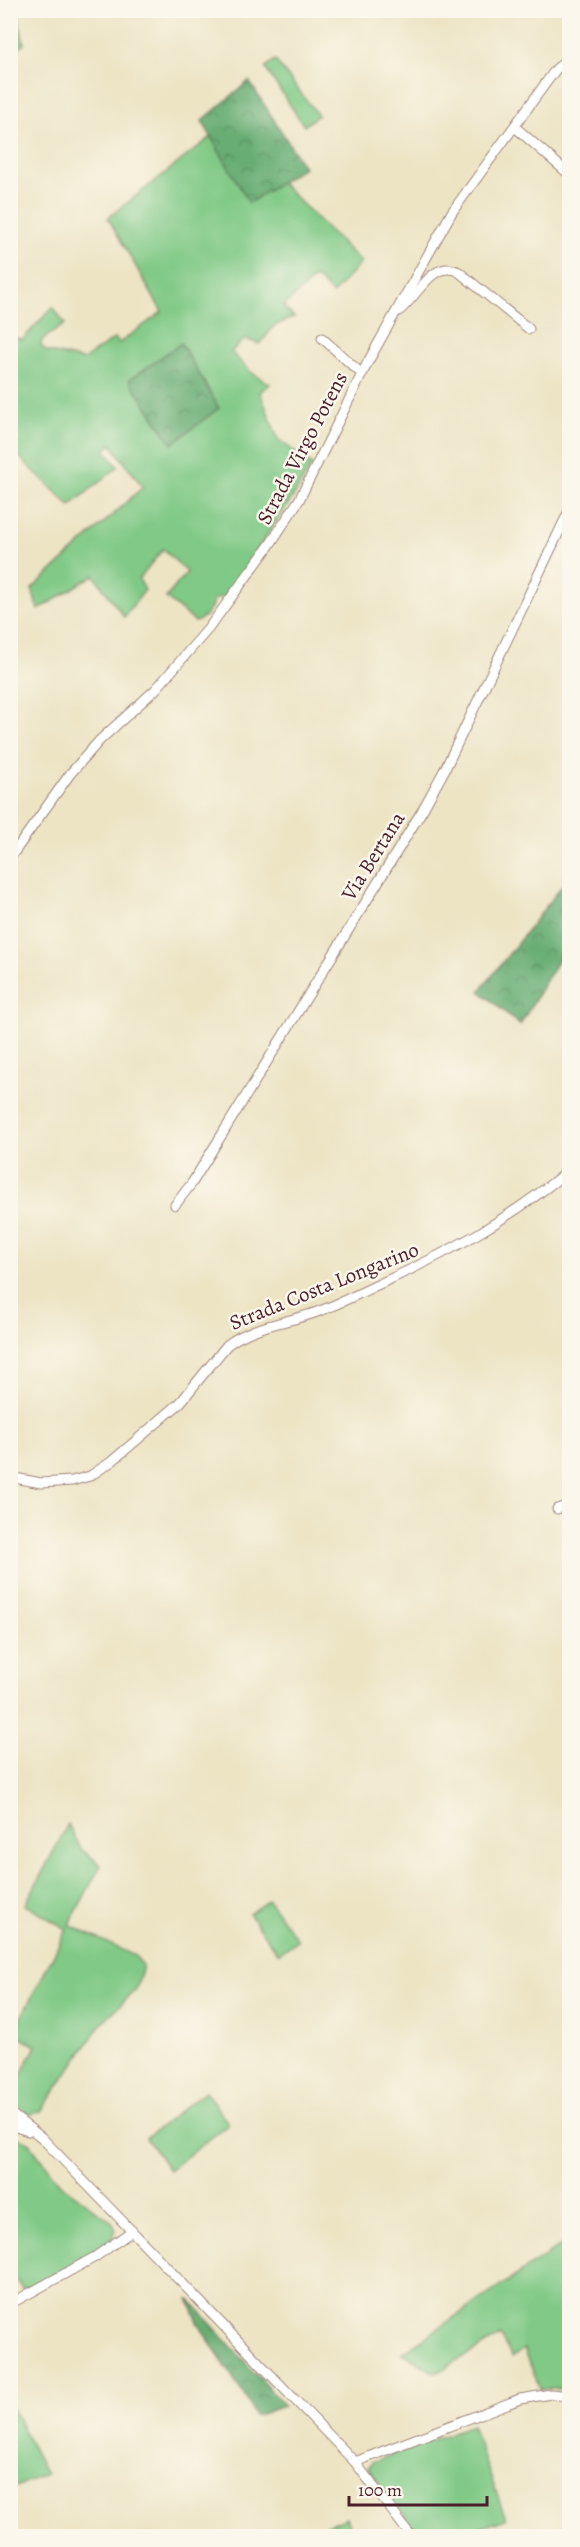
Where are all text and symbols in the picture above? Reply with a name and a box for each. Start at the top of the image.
street label: Strada Virgo Potens [250,367,354,529]
street label: Via Bertana [334,806,411,907]
street label: Strada Costa Longarino [225,1235,423,1337]
scale bar [349,2469,487,2507]
text: 100 m [358,2478,402,2502]

